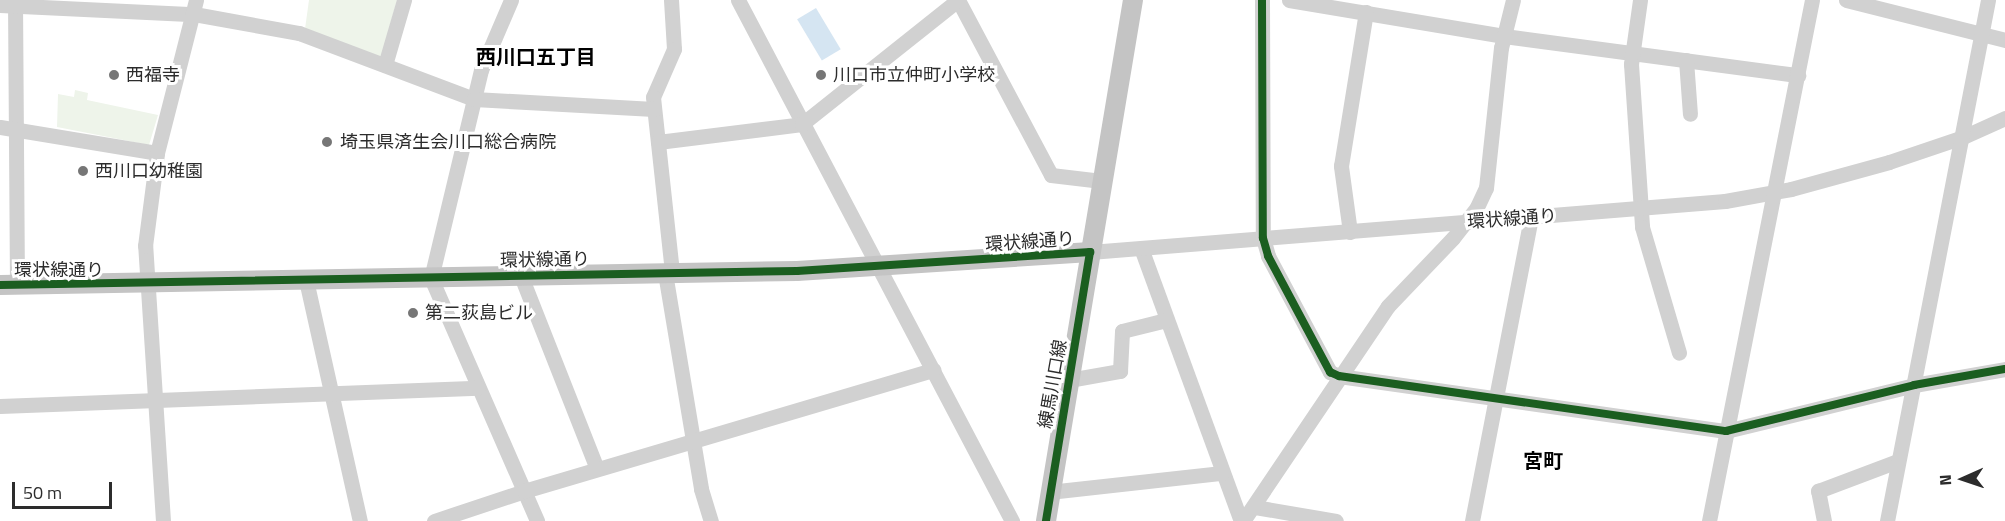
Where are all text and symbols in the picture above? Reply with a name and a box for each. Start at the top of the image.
district label: 西川口五丁目 [476,44,596,68]
place label: 西福寺 [126,64,180,86]
place label: 川口市立仲町小学校 [833,64,995,86]
marker: 西福寺 [107,68,121,82]
marker: 川口市立仲町小学校 [814,68,828,82]
place label: 埼玉県済生会川口総合病院 [340,131,556,153]
marker: 埼玉県済生会川口総合病院 [318,133,336,151]
place label: 西川口幼稚園 [95,160,203,182]
marker: 西川口幼稚園 [76,164,90,178]
street label: 環状線通り [1466,205,1558,233]
street label: 環状線通り [984,228,1076,256]
street label: 環状線通り [500,248,590,272]
street label: 環状線通り [14,259,104,281]
place label: 第二荻島ビル [425,302,533,324]
marker: 第二荻島ビル [406,306,420,320]
street label: 練馬川口線 [1035,338,1071,430]
district label: 宮町 [1523,448,1563,472]
north arrow [1933,449,1993,509]
scale bar [15,470,116,508]
text: N [1933,474,1957,486]
text: 50 m [23,479,62,506]

